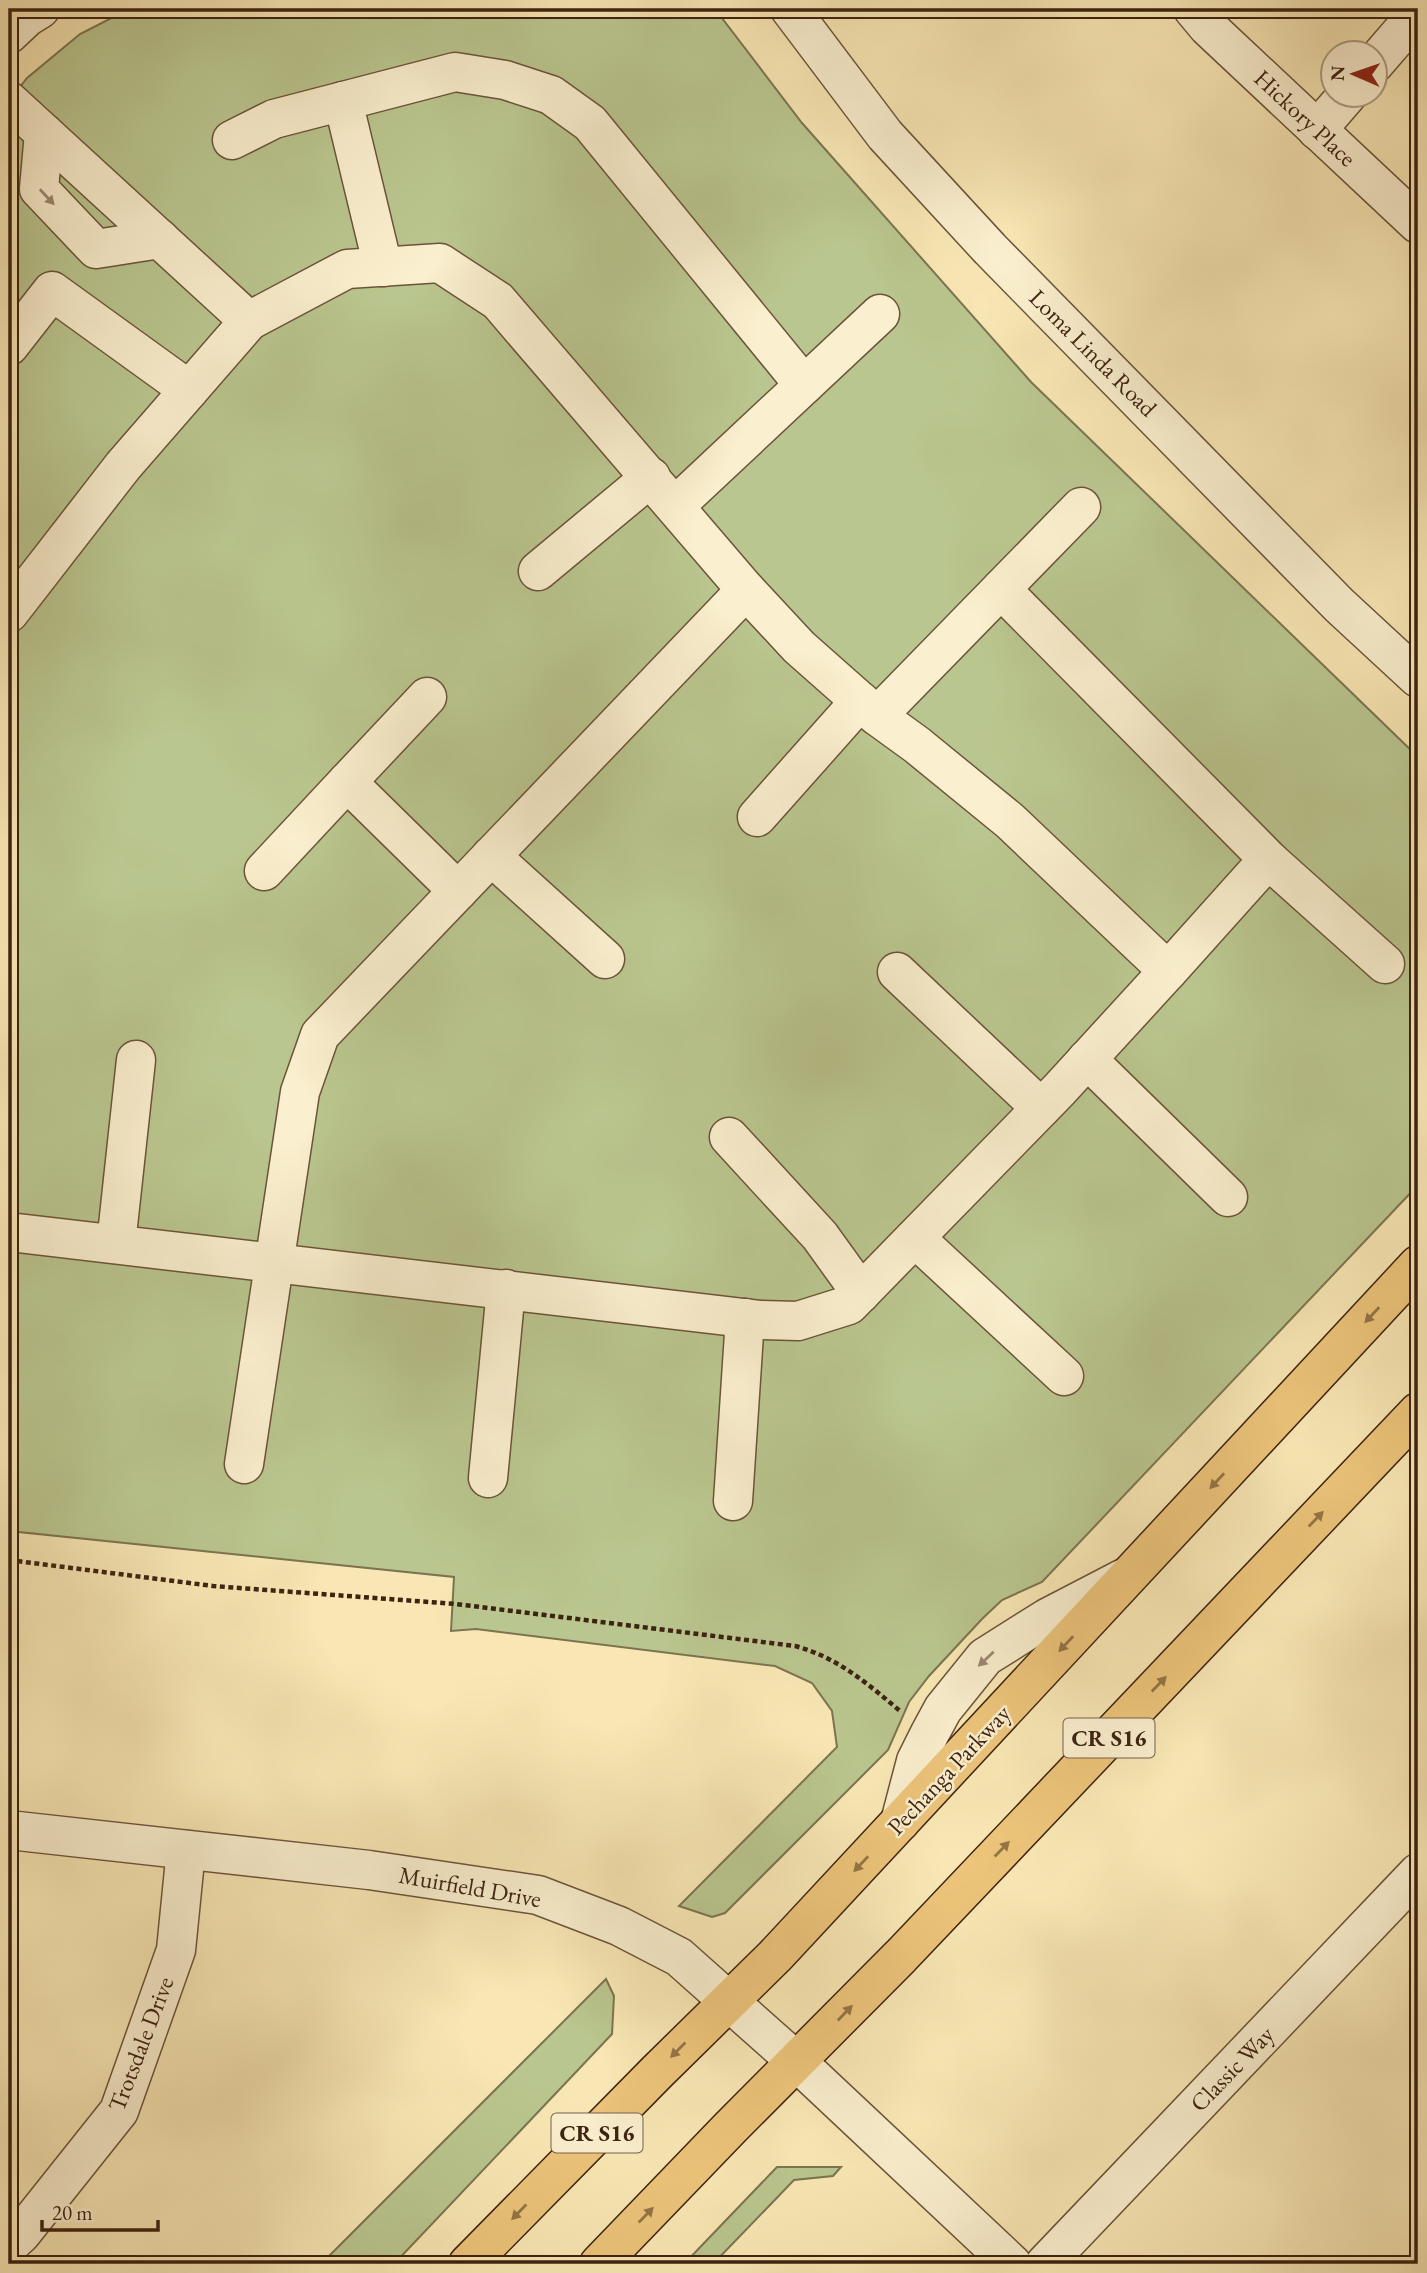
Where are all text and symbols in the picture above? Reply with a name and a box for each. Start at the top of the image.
north arrow [1318,38,1388,108]
street label: Hickory Place [1248,62,1363,173]
text: N [1325,65,1350,82]
one-way arrow [39,188,55,206]
street label: Loma Linda Road [1023,282,1164,424]
one-way arrow [1363,1306,1380,1323]
one-way arrow [1209,1472,1225,1489]
one-way arrow [1307,1511,1323,1528]
one-way arrow [1058,1635,1074,1652]
one-way arrow [977,1650,994,1667]
one-way arrow [1151,1676,1167,1693]
street label: Pechanga Parkway [880,1698,1017,1841]
road number: CR S16 [1064,1718,1154,1758]
one-way arrow [994,1841,1010,1858]
one-way arrow [853,1855,869,1873]
street label: Muirfield Drive [397,1859,544,1914]
street label: Trotsdale Drive [101,1972,180,2116]
one-way arrow [836,2006,853,2022]
street label: Classic Way [1183,2019,1281,2118]
one-way arrow [670,2042,687,2059]
road number: CR S16 [552,2114,642,2152]
scale bar [42,2189,158,2233]
text: 20 m [52,2199,93,2226]
one-way arrow [510,2204,527,2221]
one-way arrow [638,2207,654,2224]

